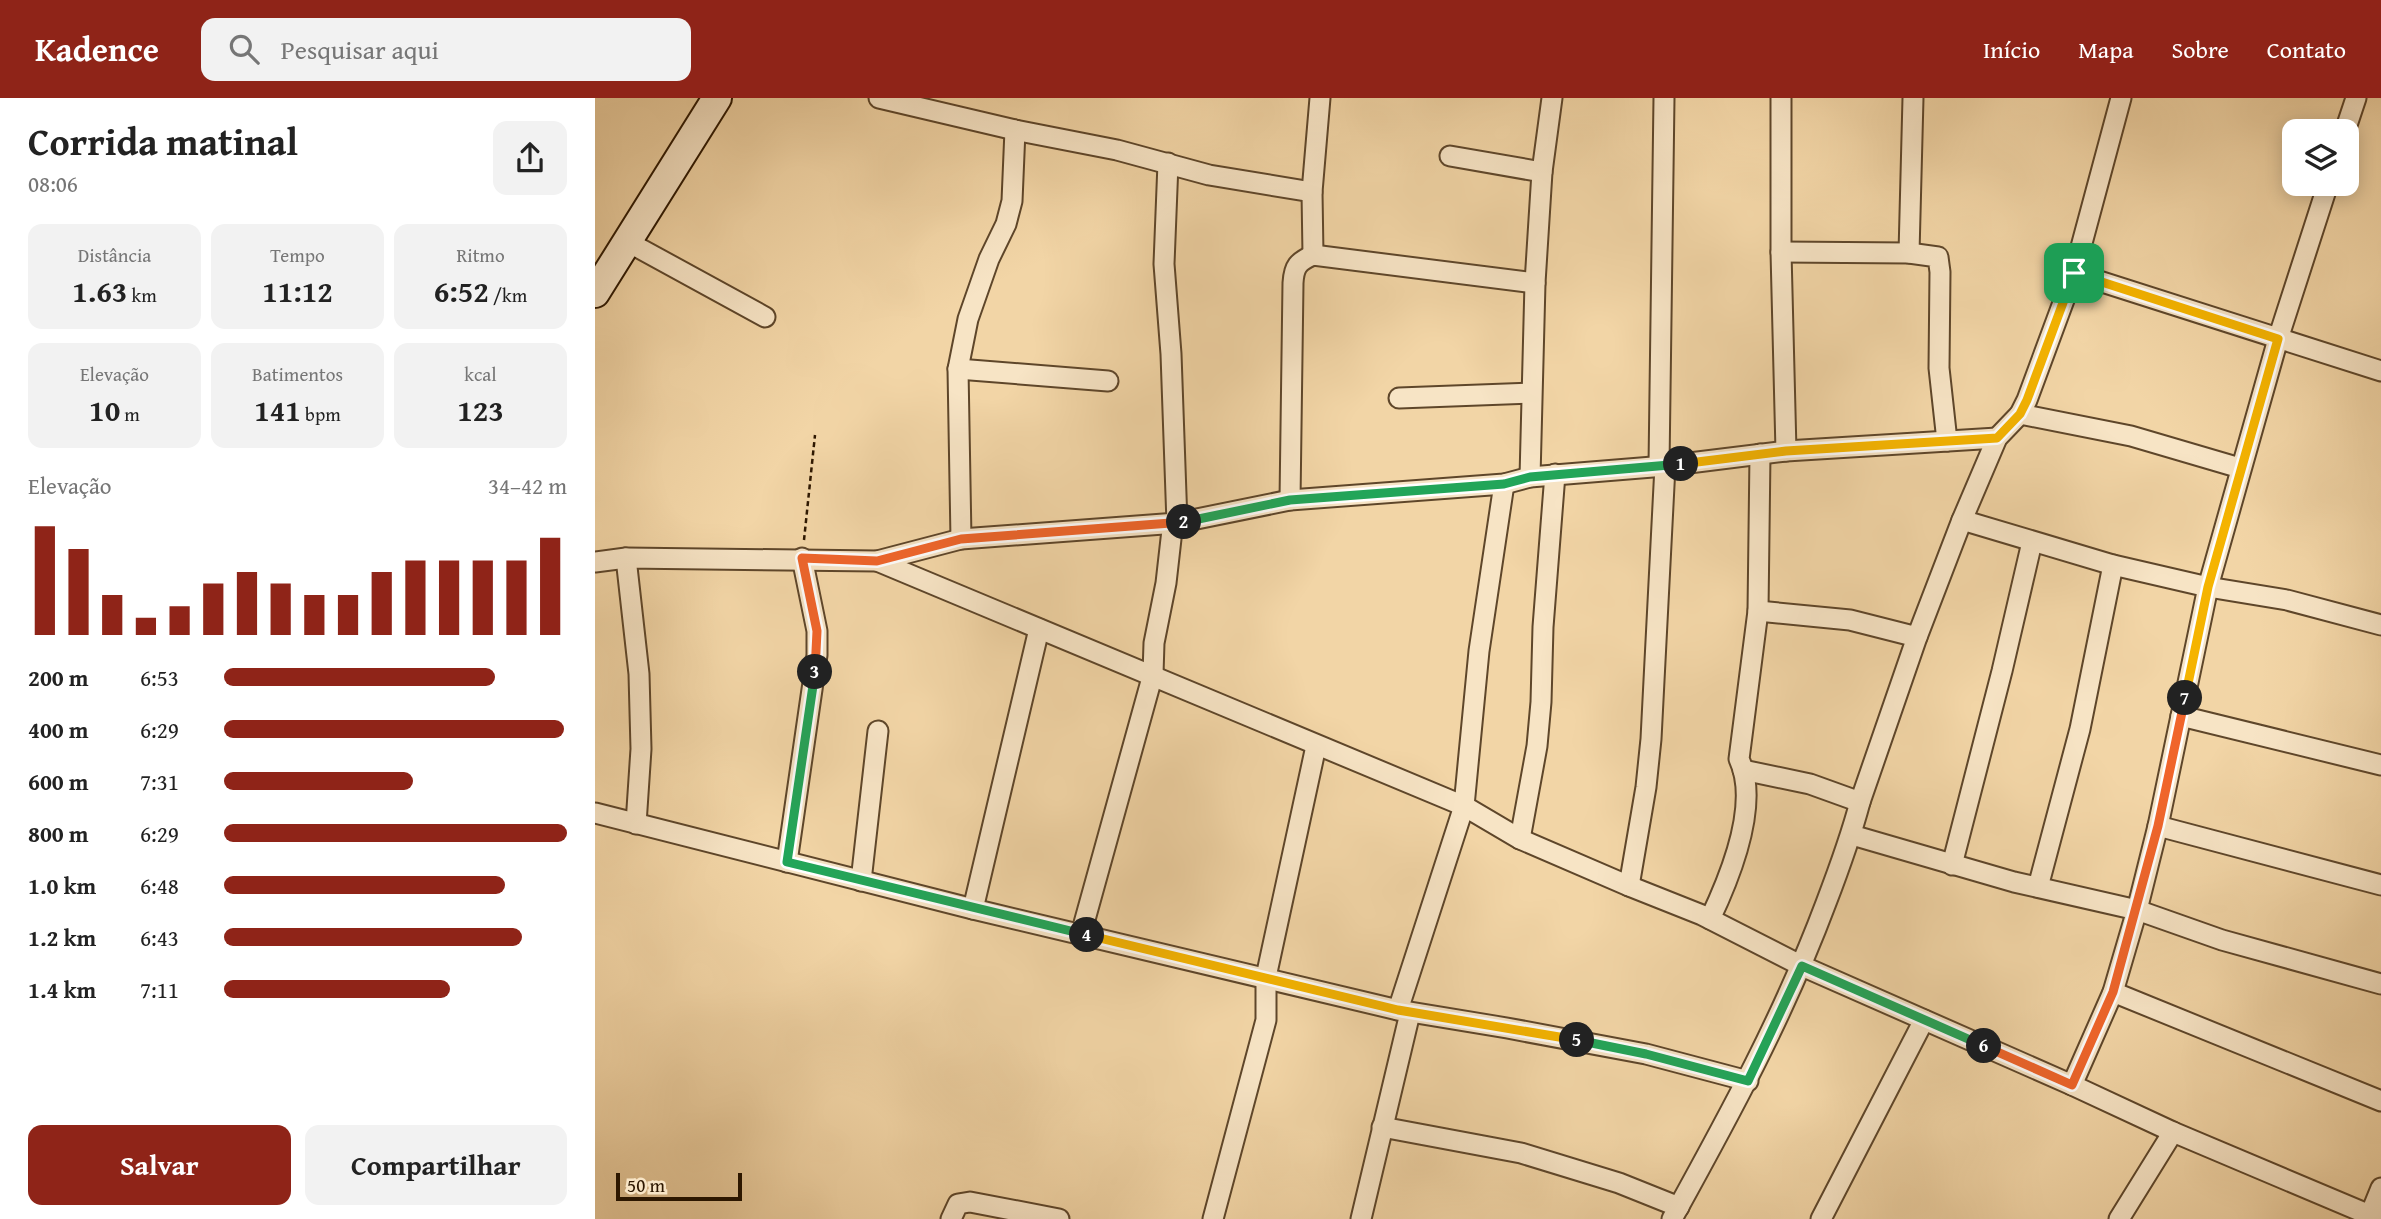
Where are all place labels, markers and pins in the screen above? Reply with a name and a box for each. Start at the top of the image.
pin [2044,243,2104,303]
pin: 1 [1663,446,1699,482]
pin: 2 [1167,504,1201,540]
pin: 3 [797,654,833,690]
pin: 7 [2167,680,2203,716]
pin: 4 [1070,918,1105,952]
pin: 5 [1559,1023,1595,1058]
pin: 6 [1967,1028,2001,1063]

